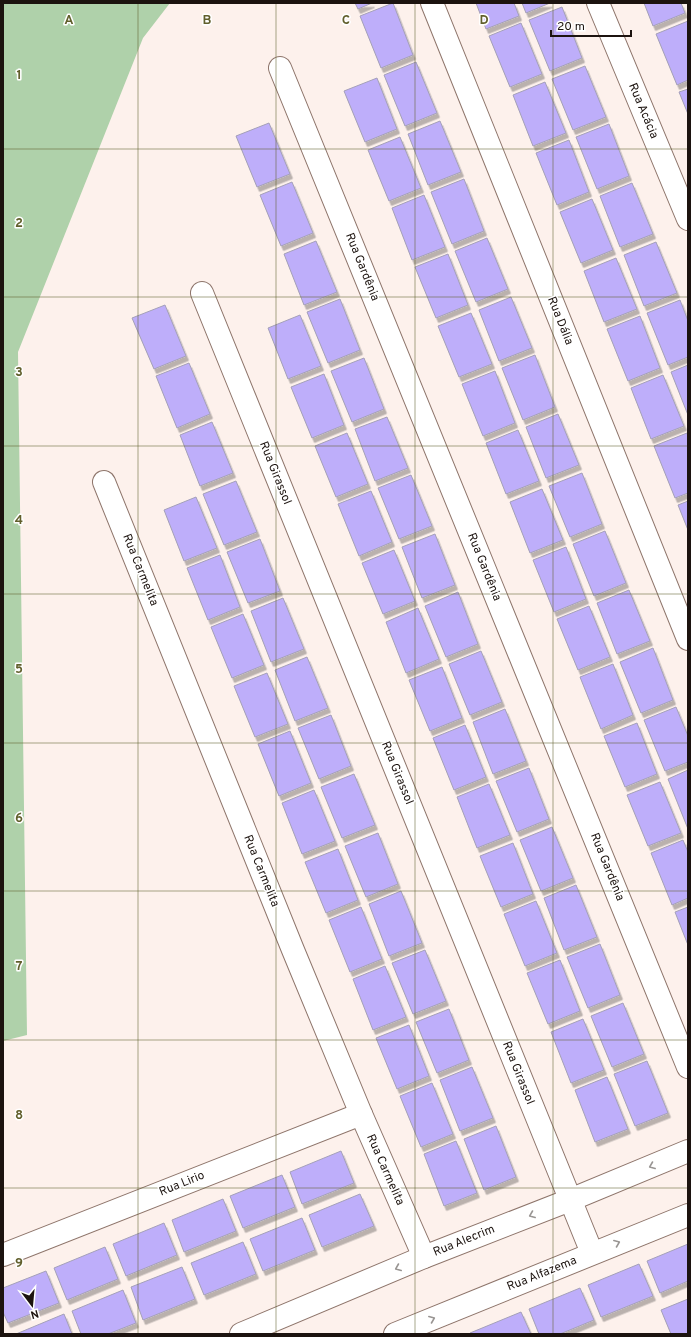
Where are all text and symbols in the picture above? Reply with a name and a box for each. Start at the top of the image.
scale bar [551,12,631,38]
text: A [64,13,74,29]
text: B [203,13,212,29]
text: C [342,13,350,29]
text: D [479,13,489,29]
text: 20 m [557,19,585,35]
text: 1 [16,68,22,84]
street label: Rua Acácia [624,81,662,141]
text: 2 [15,216,23,232]
street label: Rua Gardênia [341,231,383,303]
street label: Rua Dália [543,294,577,348]
text: 3 [15,365,23,381]
street label: Rua Girassol [255,439,295,507]
text: 4 [15,513,23,529]
street label: Rua Gardênia [463,531,505,603]
street label: Rua Carmelita [118,532,162,608]
text: 5 [15,662,23,678]
street label: Rua Girassol [377,739,417,807]
text: 6 [15,811,23,827]
street label: Rua Gardênia [586,831,628,903]
street label: Rua Carmelita [239,833,283,909]
text: 7 [16,959,23,975]
street label: Rua Girassol [498,1039,538,1107]
text: 8 [15,1108,23,1124]
street label: Rua Carmelita [362,1132,408,1208]
one-way arrow [648,1161,655,1169]
street label: Rua Lirio [157,1168,207,1200]
one-way arrow [528,1210,535,1218]
street label: Rua Alecrim [431,1221,497,1261]
one-way arrow [613,1240,620,1248]
street label: Rua Alfazema [505,1253,579,1295]
text: 9 [15,1256,23,1272]
one-way arrow [394,1263,402,1271]
north arrow [12,1285,52,1325]
text: N [29,1306,40,1321]
one-way arrow [428,1316,435,1324]

